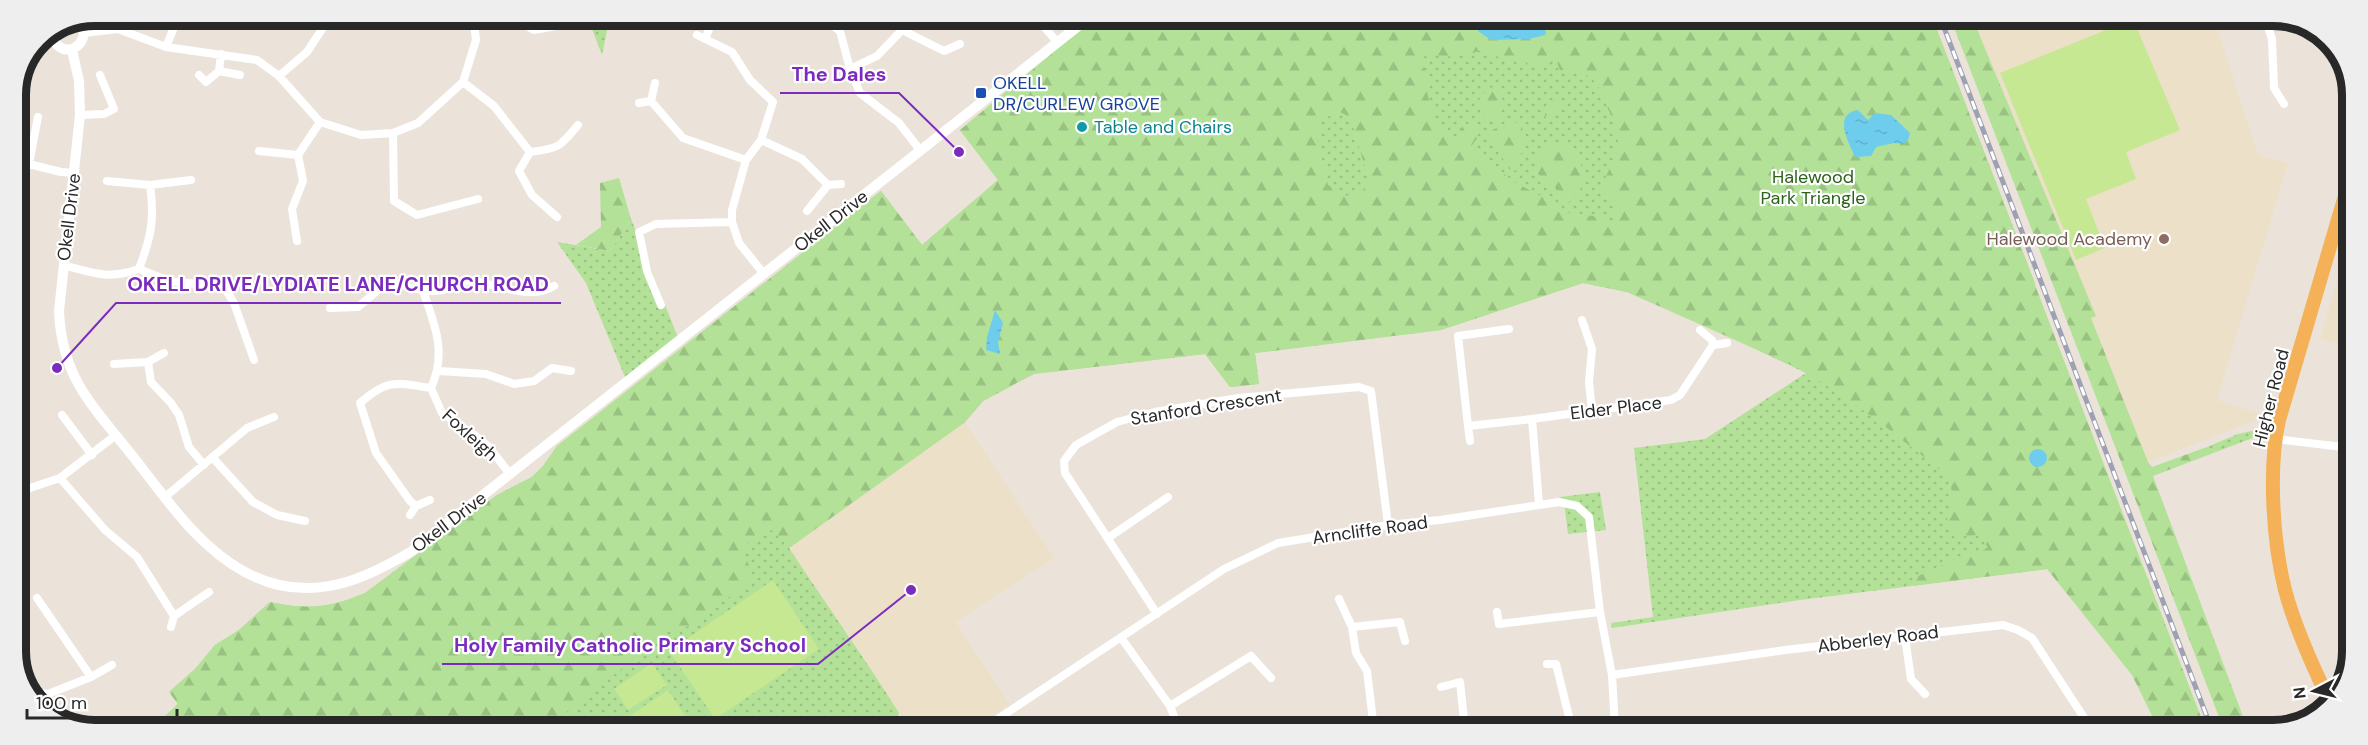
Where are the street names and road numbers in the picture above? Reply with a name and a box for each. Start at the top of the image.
street label: Okell Drive [52,172,86,262]
street label: Okell Drive [789,184,873,258]
street label: Higher Road [2247,346,2295,450]
street label: Stanford Crescent [1129,383,1283,431]
street label: Elder Place [1569,390,1663,426]
street label: Foxleigh [437,404,503,466]
street label: Okell Drive [407,486,491,558]
street label: Arncliffe Road [1311,510,1429,550]
street label: Abberley Road [1816,620,1940,658]

